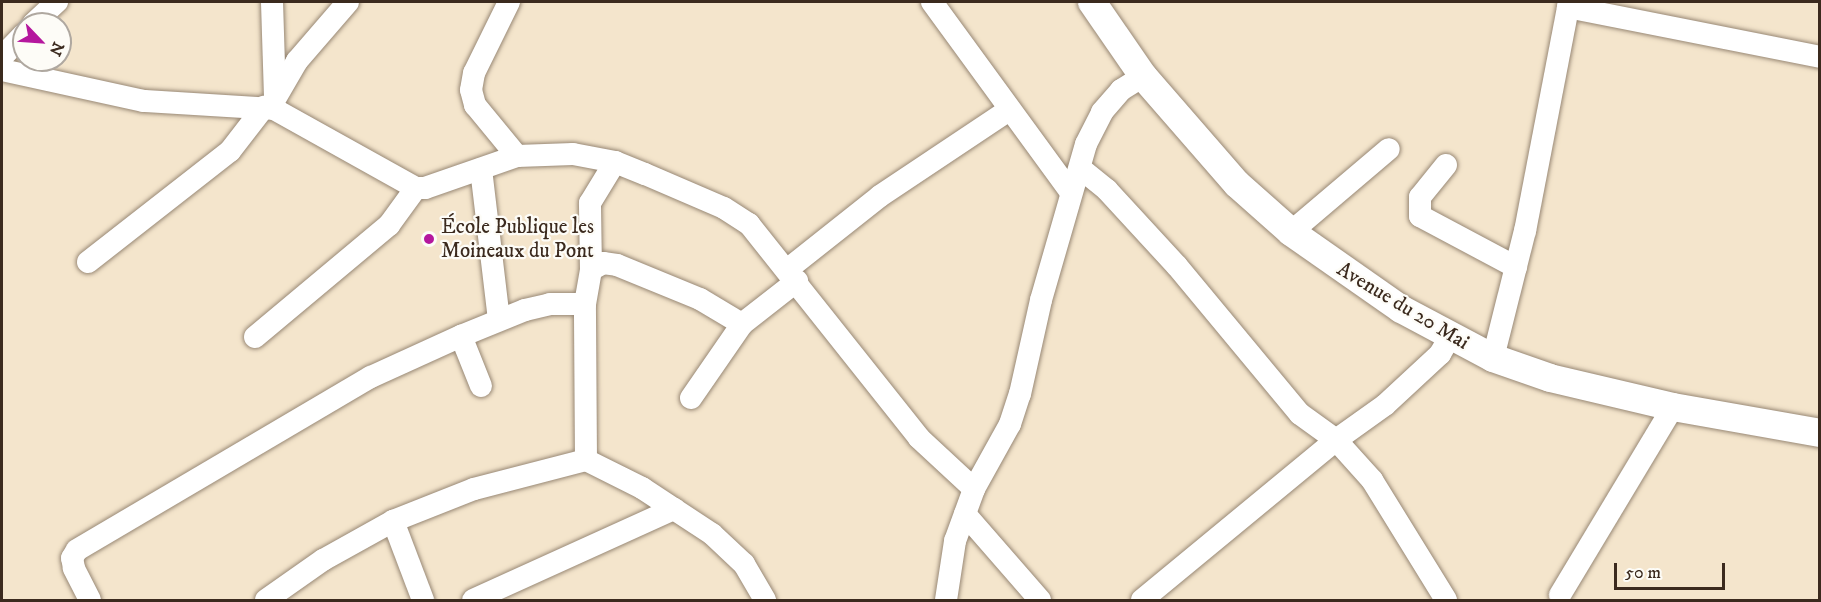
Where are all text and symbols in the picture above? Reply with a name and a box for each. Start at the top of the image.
north arrow [12,12,72,72]
text: N [45,39,68,59]
place label: École Publique les Moineaux du Pont [441,214,594,264]
marker: École Publique les Moineaux du Pont [422,232,436,246]
street label: Avenue du 20 Mai [1332,257,1474,355]
scale bar [1617,551,1728,589]
text: 50 m [1625,562,1661,584]

